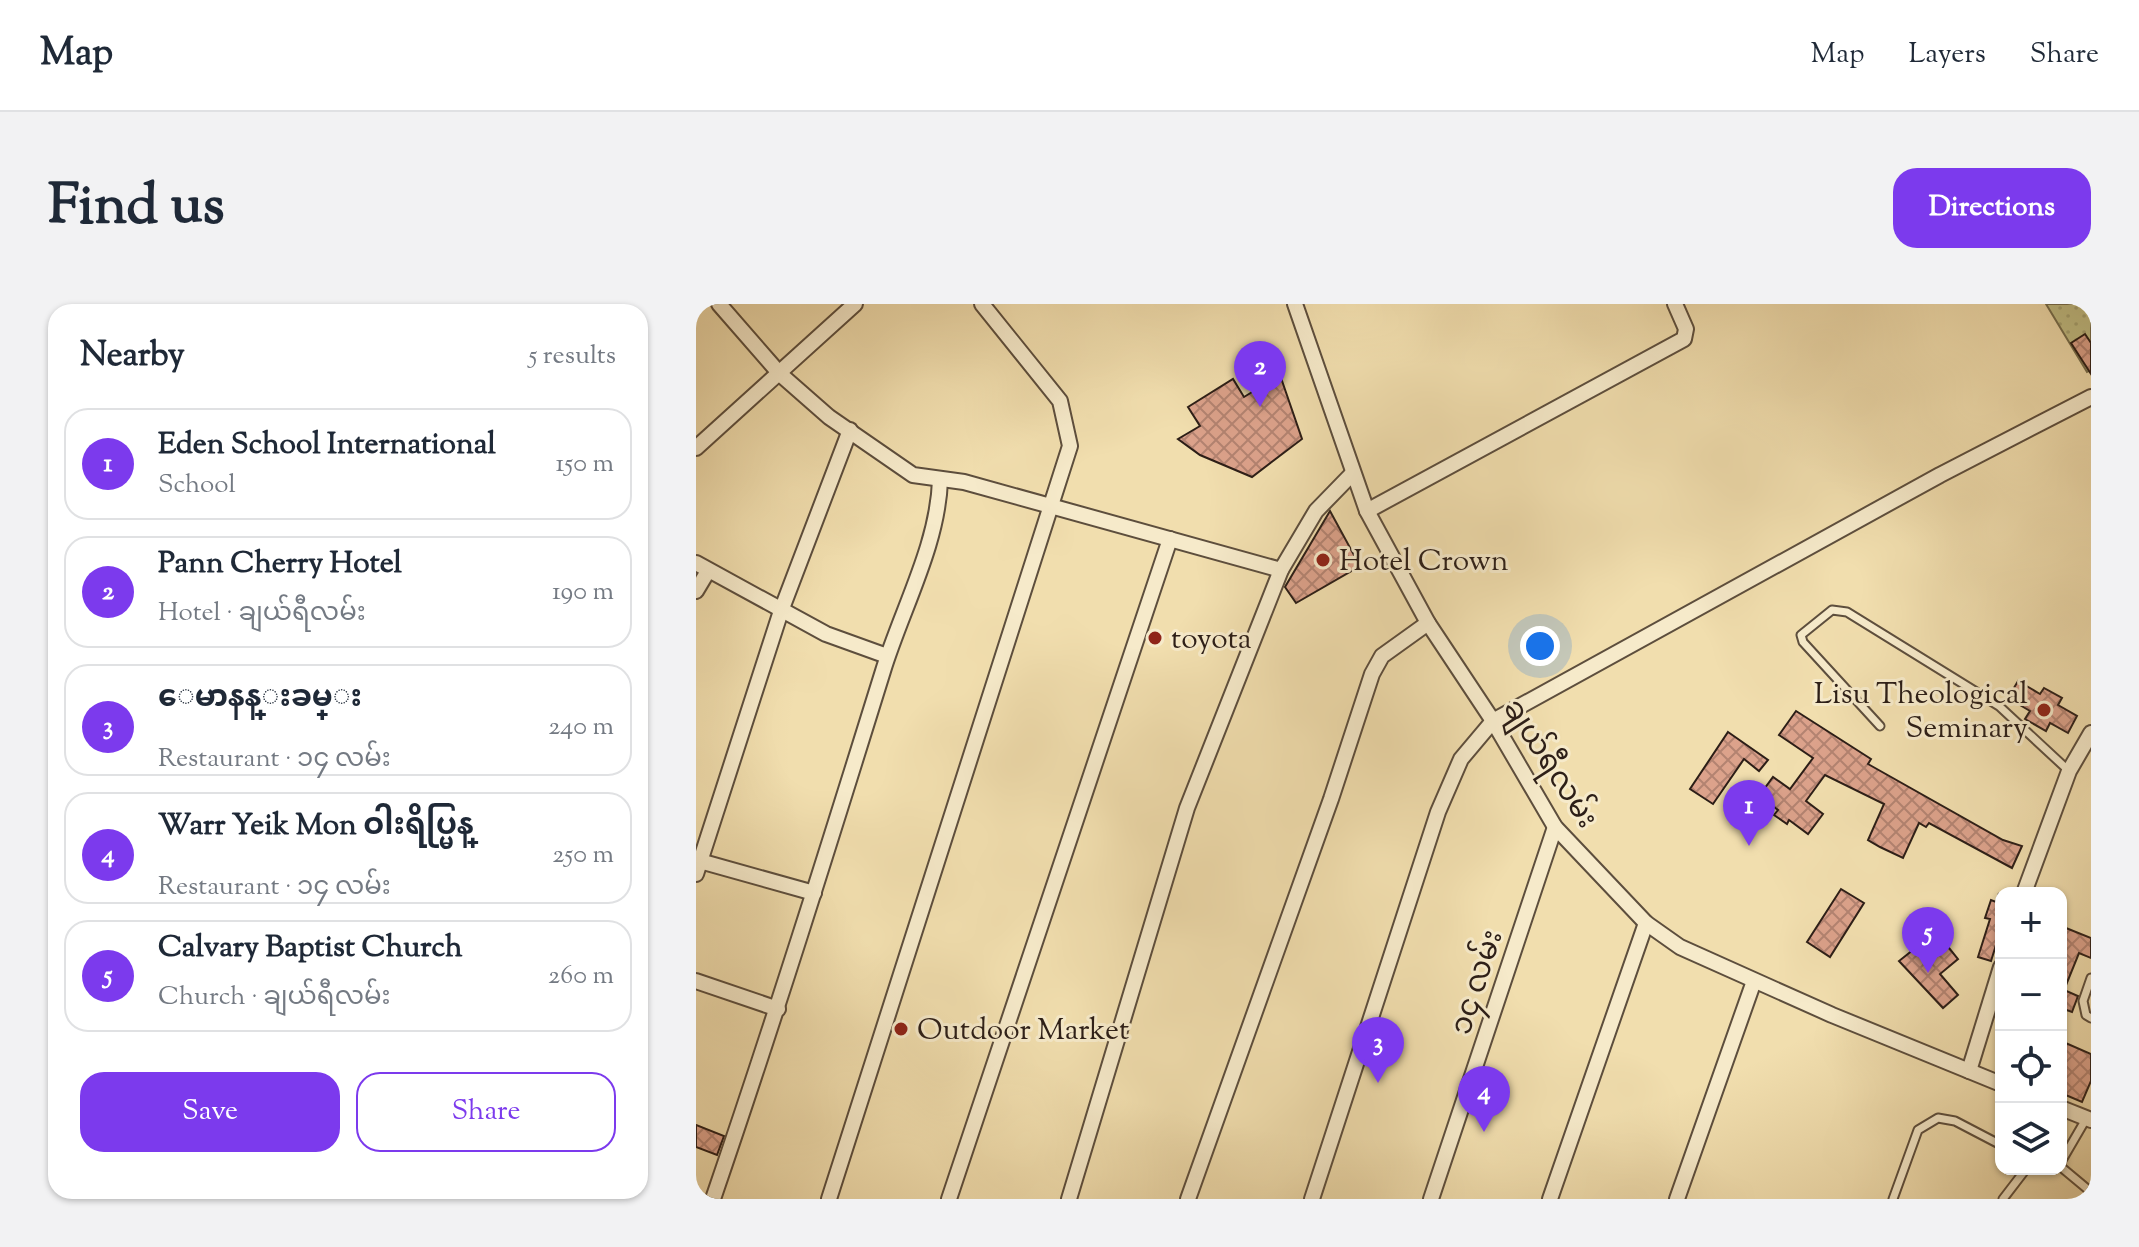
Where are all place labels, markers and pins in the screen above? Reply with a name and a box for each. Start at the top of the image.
pin: 2 [1234,341,1286,407]
place label: Hotel Crown [1339,541,1509,584]
marker: Hotel Crown [1314,551,1332,569]
place label: toyota [1171,619,1252,662]
marker: toyota [1146,629,1164,647]
place label: Lisu Theological Seminary [1814,674,2028,751]
marker: Lisu Theological Seminary [2035,701,2053,719]
pin: 1 [1723,780,1775,846]
pin: 5 [1902,907,1954,973]
place label: Outdoor Market [917,1010,1129,1053]
pin: 3 [1352,1017,1404,1083]
marker: Outdoor Market [892,1020,910,1038]
pin: 4 [1458,1066,1510,1132]

